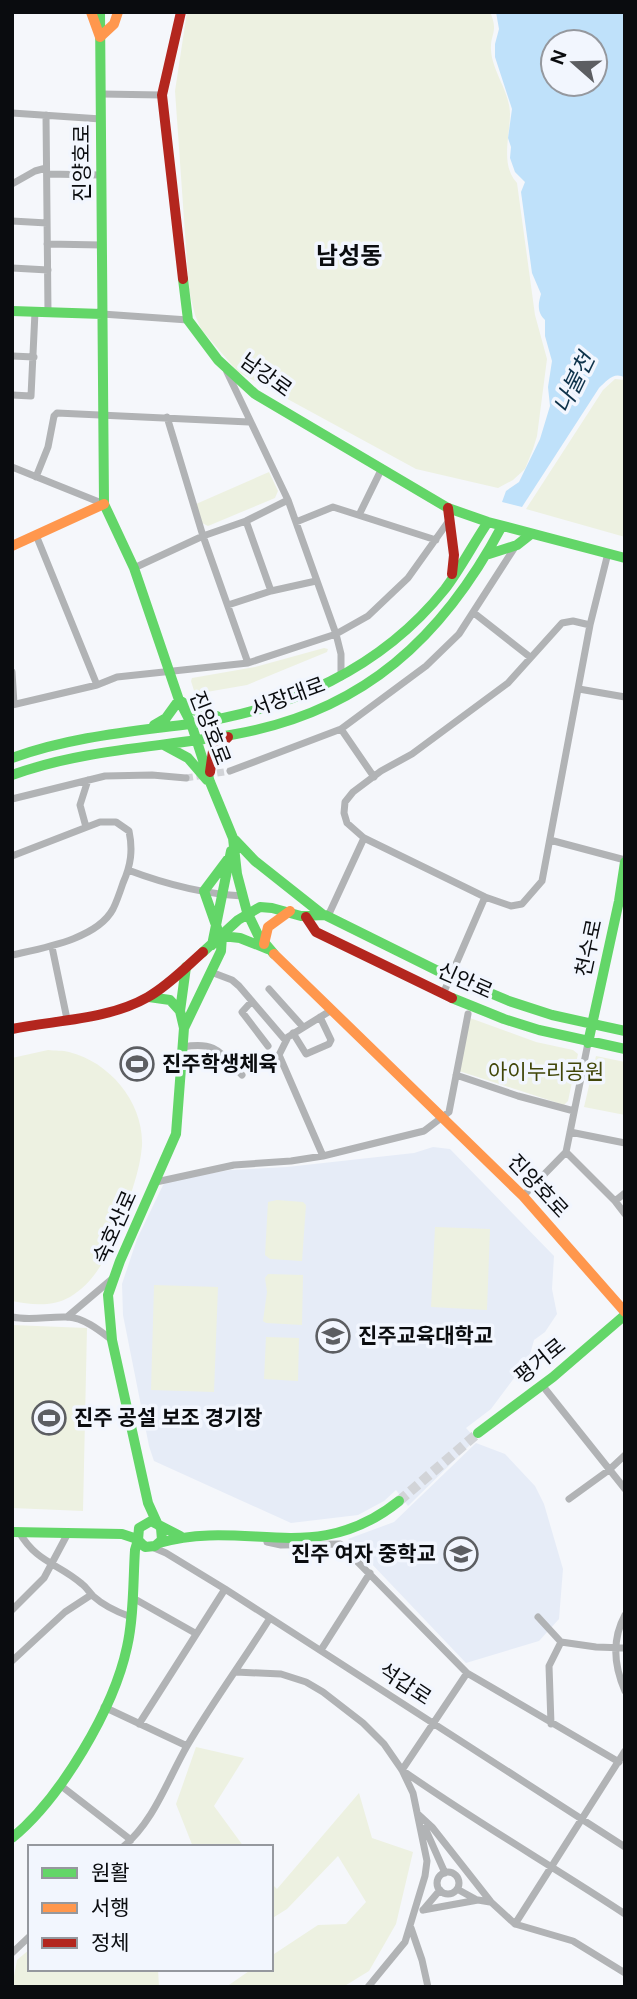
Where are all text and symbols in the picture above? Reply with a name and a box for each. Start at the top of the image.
north arrow [539,28,609,98]
text: N [544,47,573,68]
street label: 진양호로 [68,124,96,202]
district label: 남성동 [316,240,382,271]
water label: 나불천 [547,345,603,418]
street label: 남강로 [234,347,298,403]
street label: 서장대로 [247,671,329,723]
street label: 진양호로 [183,687,237,769]
street label: 천수로 [569,917,609,979]
street label: 신안로 [433,956,497,1006]
sports icon: 진주학생체육 [118,1045,156,1083]
place label: 진주학생체육 [162,1050,278,1078]
park label: 아이누리공원 [488,1058,604,1086]
street label: 진양호로 [501,1148,575,1224]
street label: 숙호산로 [86,1186,144,1268]
school or university icon: 진주교육대학교 [314,1317,352,1355]
place label: 진주교육대학교 [358,1322,493,1350]
street label: 평거로 [509,1332,571,1390]
sports icon: 진주 공설 보조 경기장 [30,1399,68,1437]
place label: 진주 공설 보조 경기장 [74,1404,263,1432]
school or university icon: 진주 여자 중학교 [442,1535,480,1573]
place label: 진주 여자 중학교 [291,1540,436,1568]
street label: 석갑로 [373,1656,437,1712]
legend [28,1845,273,1971]
text: 원활 [91,1859,130,1887]
text: 서행 [91,1894,130,1922]
text: 정체 [91,1929,130,1957]

